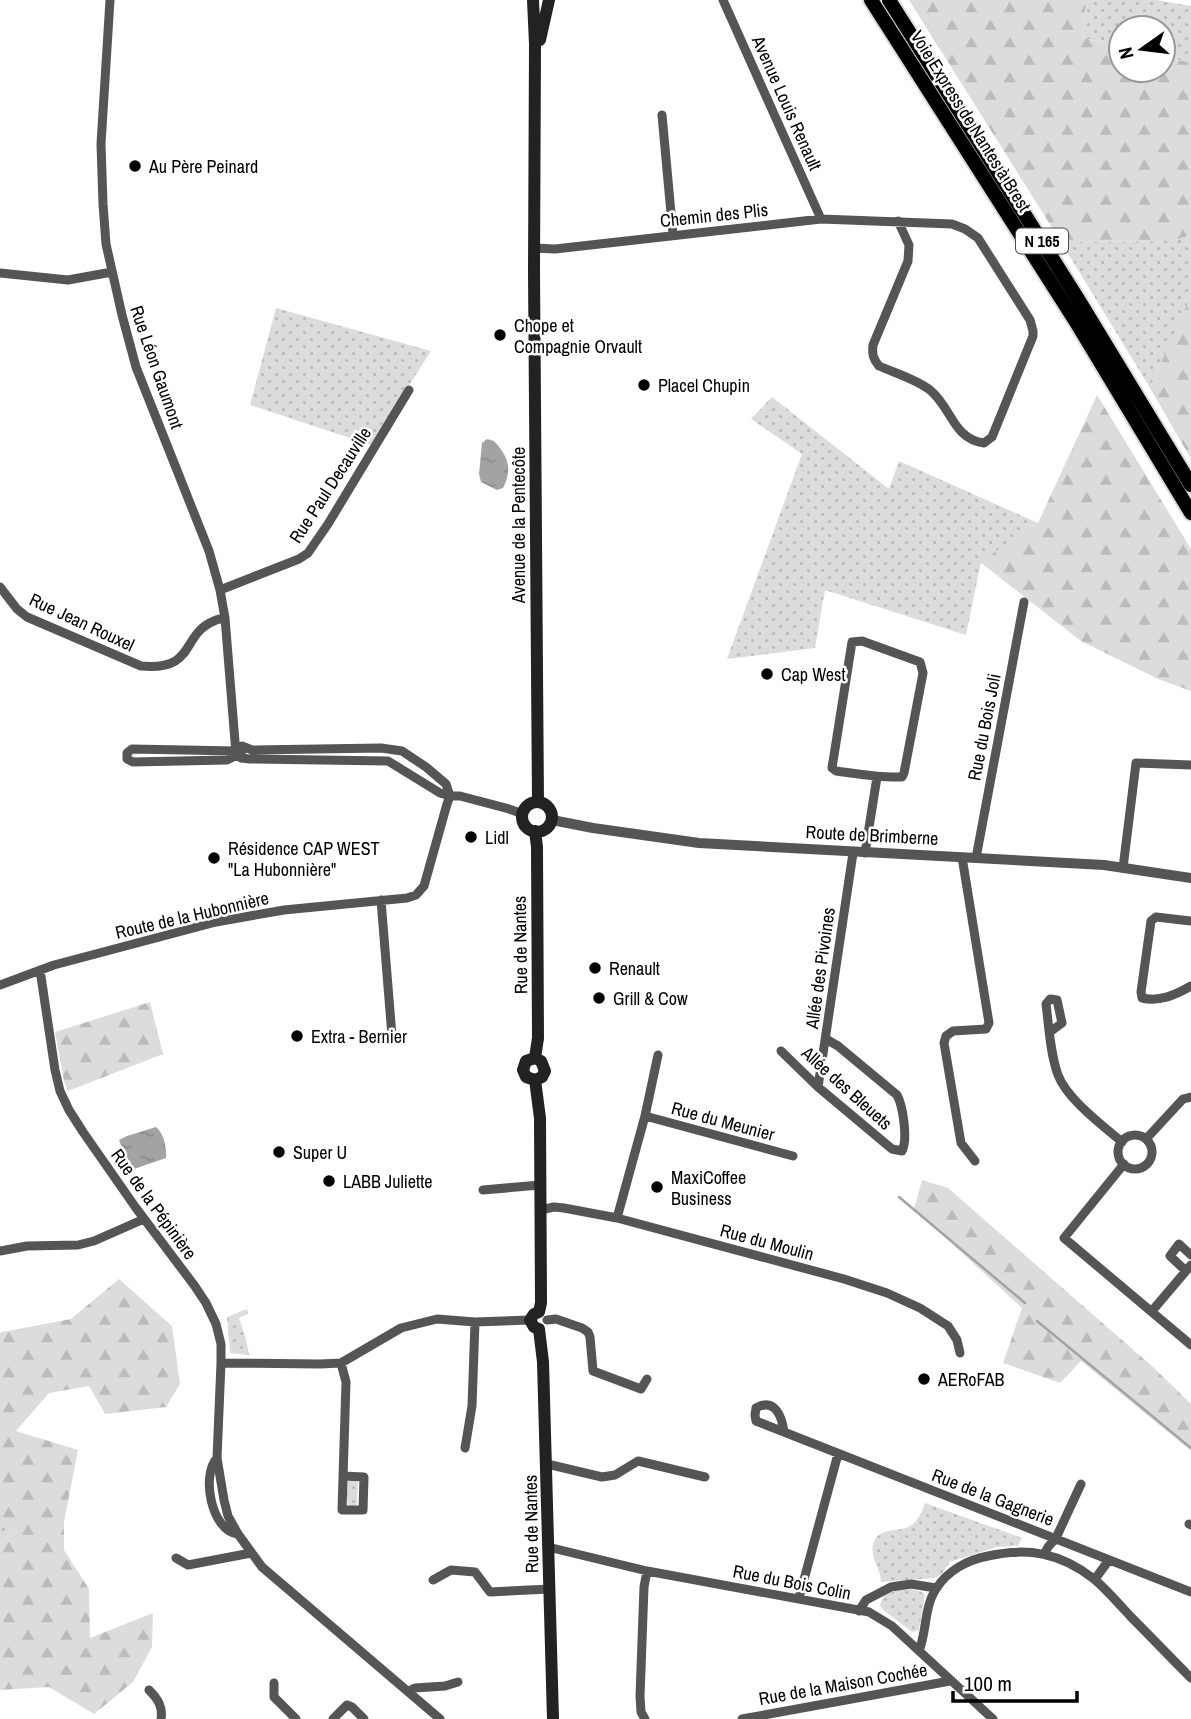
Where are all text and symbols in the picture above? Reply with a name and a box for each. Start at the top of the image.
north arrow [1107,14,1177,84]
street label: Voie Express de Nantes à Brest [905,26,1037,216]
street label: Avenue Louis Renault [746,31,828,174]
text: N [1112,45,1139,62]
place label: Au Père Peinard [148,154,258,179]
marker: Au Père Peinard [127,158,143,174]
street label: Chemin des Plis [659,197,769,233]
road number: N 165 [1016,229,1068,254]
street label: Rue Léon Gaumont [124,302,190,432]
place label: Chope et Compagnie Orvault [514,313,642,359]
marker: Chope et Compagnie Orvault [492,327,508,343]
place label: Placel Chupin [658,373,750,398]
marker: Placel Chupin [636,377,652,393]
street label: Rue Paul Decauville [283,422,377,548]
street label: Avenue de la Pentecôte [506,447,531,604]
street label: Rue Jean Rouxel [25,587,139,657]
place label: Cap West [781,662,846,687]
marker: Cap West [759,666,775,682]
street label: Rue du Bois Joli [961,671,1007,783]
street label: Route de Brimberne [805,819,939,851]
place label: Lidl [485,825,509,850]
marker: Lidl [463,829,479,845]
place label: Résidence CAP WEST "La Hubonnière" [228,836,380,882]
marker: Résidence CAP WEST "La Hubonnière" [206,850,222,866]
street label: Route de la Hubonnière [113,885,271,945]
street label: Rue de Nantes [507,896,533,994]
street label: Allée des Pivoines [799,906,841,1031]
place label: Renault [609,956,660,981]
marker: Renault [587,960,603,976]
place label: Grill & Cow [613,986,688,1011]
marker: Grill & Cow [591,990,607,1006]
place label: Extra - Bernier [311,1024,407,1049]
marker: Extra - Bernier [289,1028,305,1044]
street label: Allée des Bleuets [796,1040,898,1135]
street label: Rue du Meunier [669,1095,777,1147]
place label: Super U [293,1140,347,1165]
street label: Rue de la Pépinière [105,1144,203,1264]
marker: Super U [271,1144,287,1160]
place label: MaxiCoffee Business [671,1165,746,1211]
place label: LABB Juliette [343,1169,432,1194]
marker: LABB Juliette [321,1173,337,1189]
marker: MaxiCoffee Business [649,1179,665,1195]
street label: Rue du Moulin [717,1218,817,1266]
place label: AERoFAB [937,1367,1005,1392]
marker: AERoFAB [916,1371,932,1387]
street label: Rue de la Gagnerie [928,1462,1058,1532]
street label: Rue de Nantes [518,1475,544,1573]
street label: Rue du Bois Colin [731,1558,853,1606]
street label: Rue de la Maison Cochée [757,1657,929,1711]
scale bar [953,1660,1077,1704]
text: 100 m [964,1669,1012,1698]

